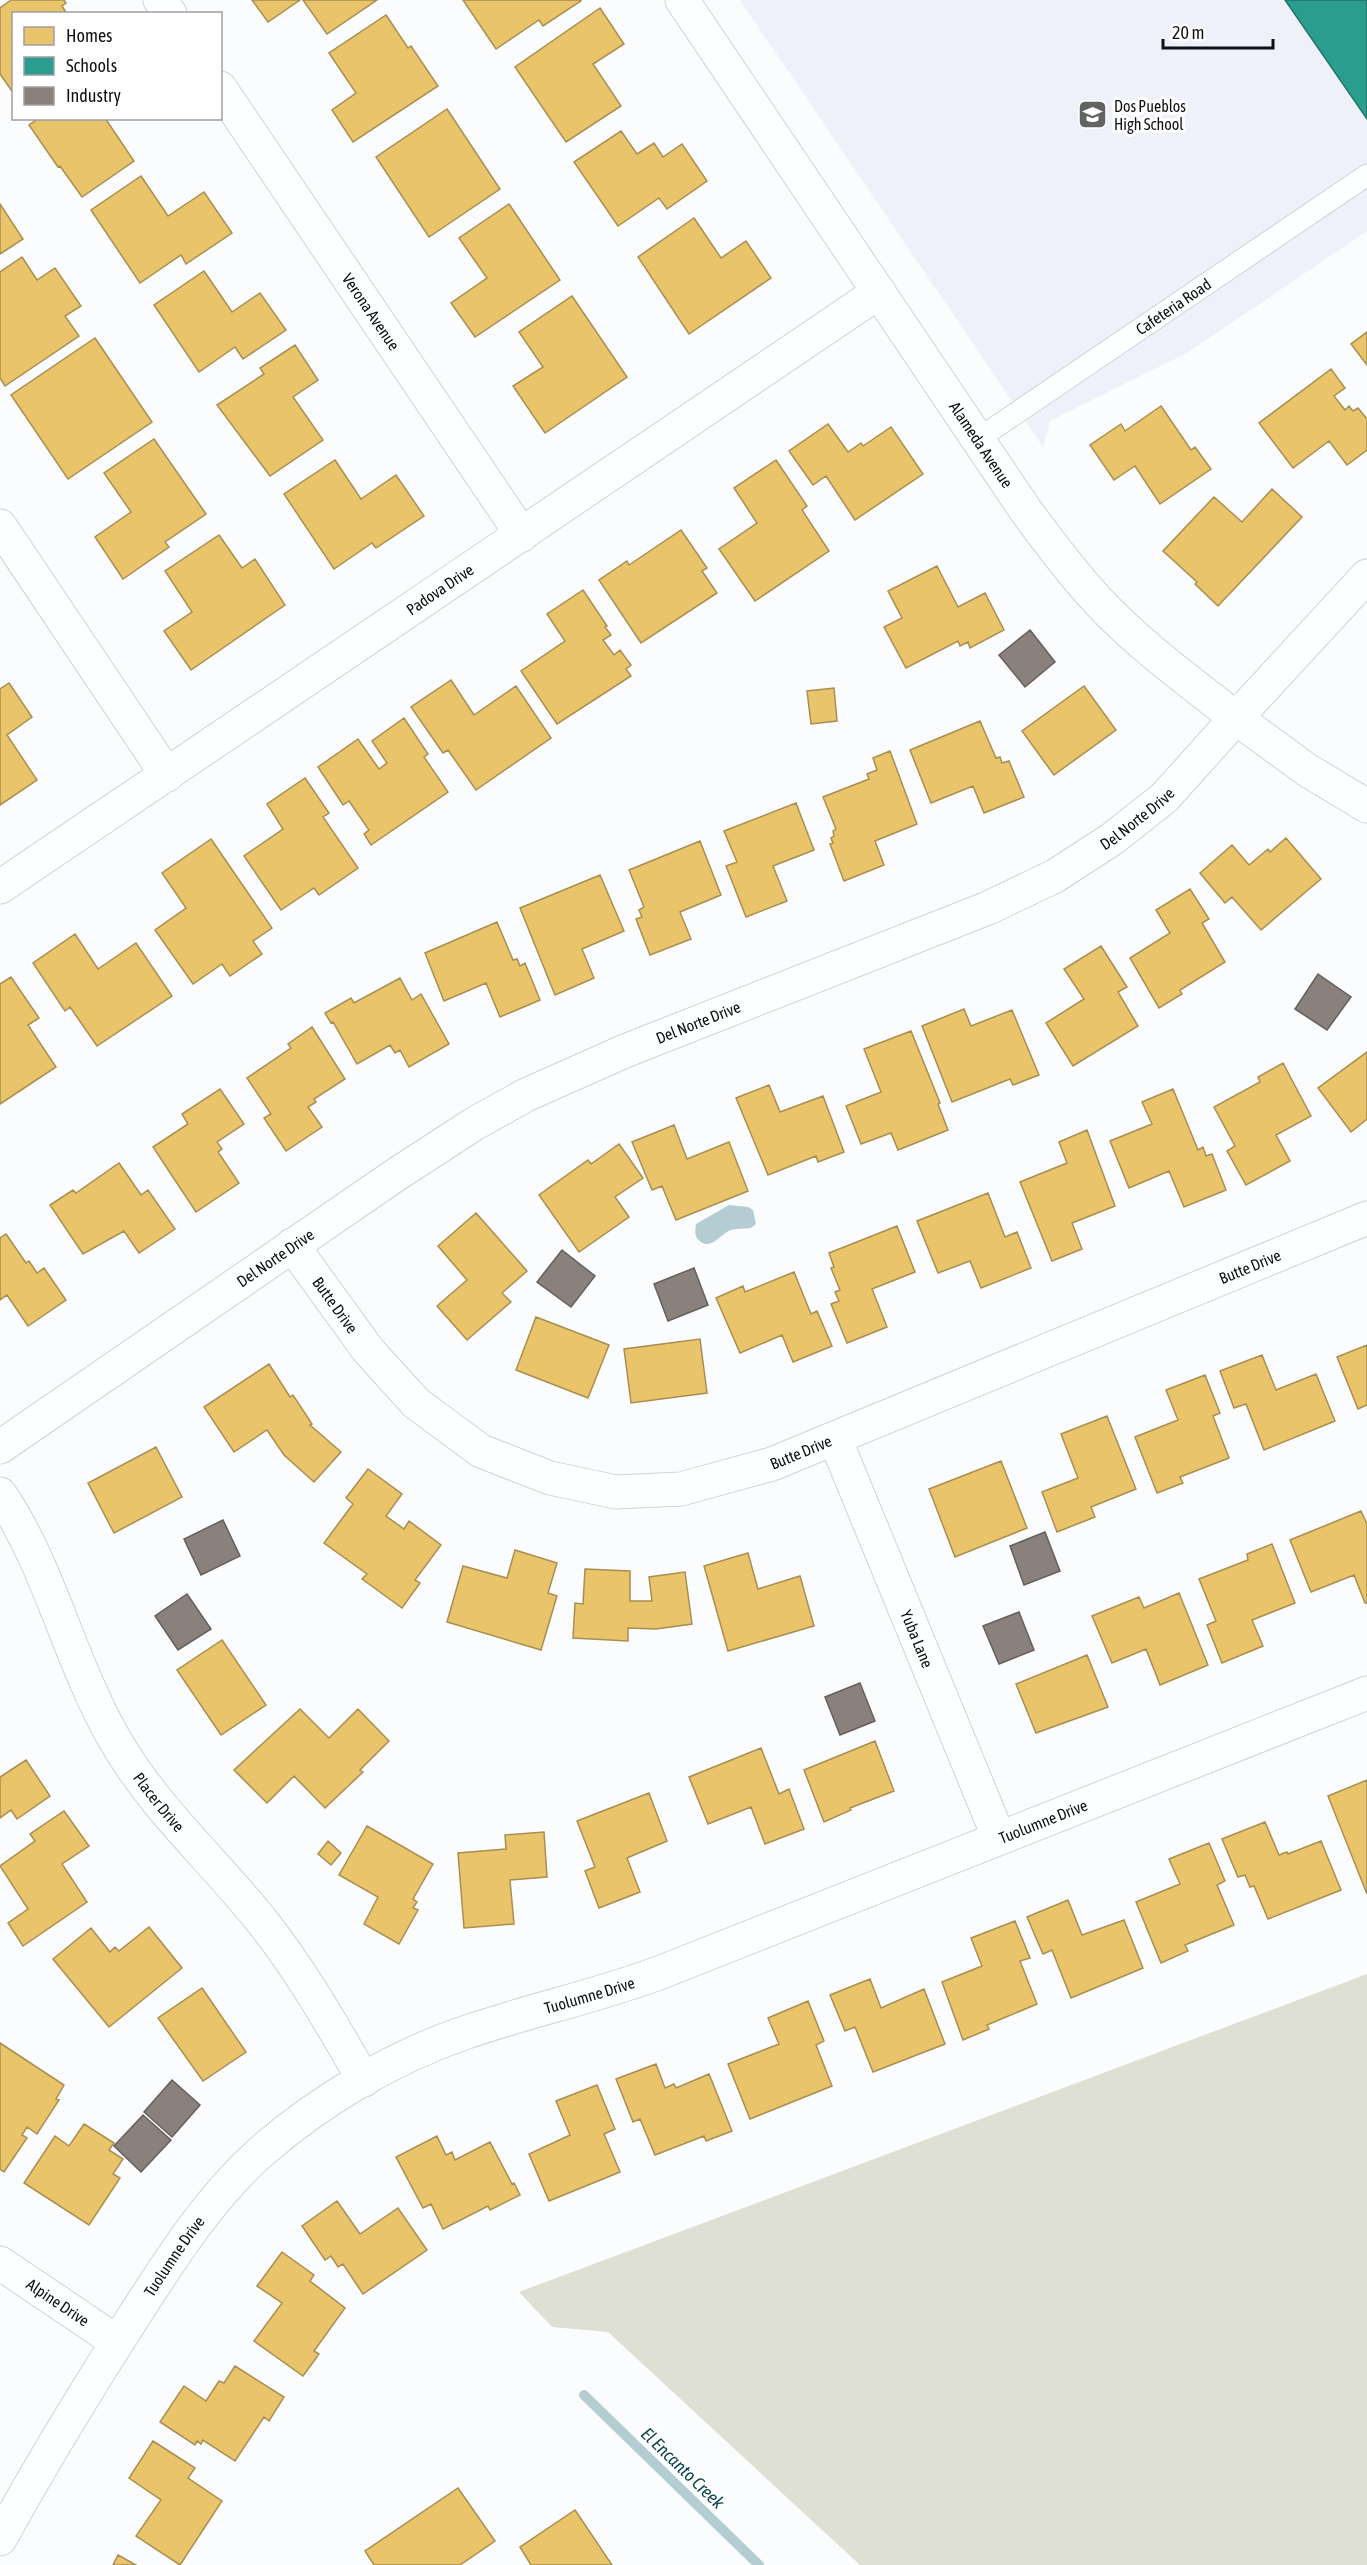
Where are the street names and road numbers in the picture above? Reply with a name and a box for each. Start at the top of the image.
street label: Verona Avenue [339,270,403,353]
street label: Cafeteria Road [1132,275,1214,338]
street label: Alameda Avenue [946,398,1017,491]
street label: Padova Drive [403,560,477,618]
street label: Del Norte Drive [1097,784,1178,853]
street label: Del Norte Drive [653,997,743,1047]
street label: Del Norte Drive [233,1225,317,1290]
street label: Butte Drive [1216,1246,1283,1287]
street label: Butte Drive [309,1273,362,1337]
street label: Butte Drive [767,1431,834,1473]
street label: Yuba Lane [897,1607,937,1670]
street label: Placer Drive [130,1769,188,1835]
street label: Tuolumne Drive [996,1796,1090,1847]
street label: Tuolumne Drive [542,1973,637,2017]
street label: Tuolumne Drive [140,2213,208,2300]
street label: Alpine Drive [23,2275,93,2330]

